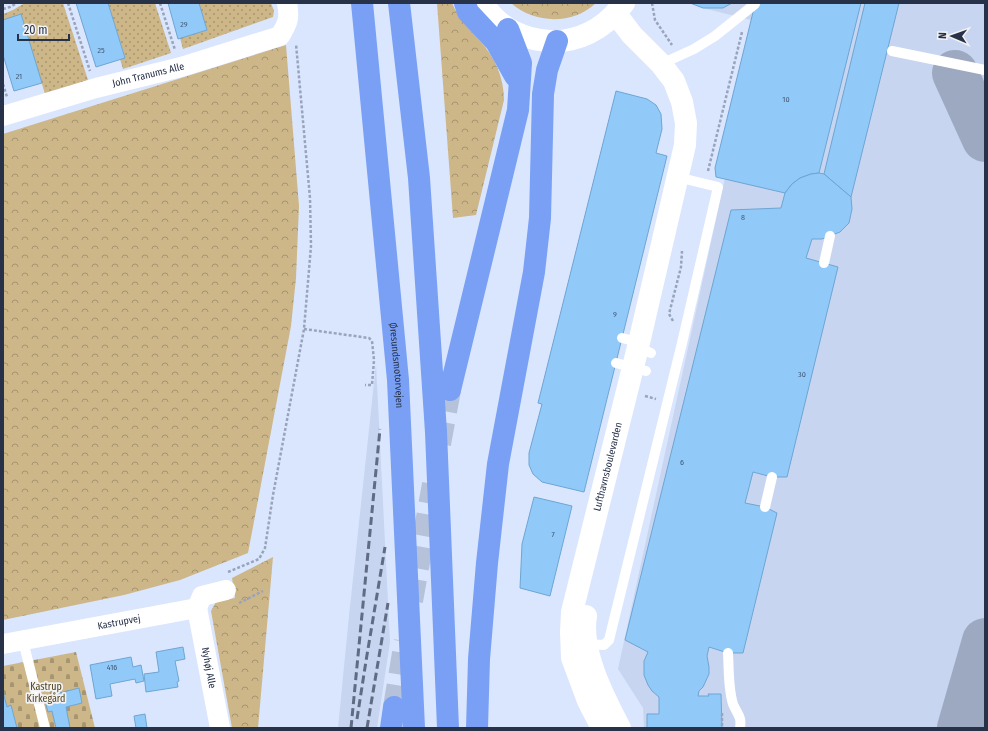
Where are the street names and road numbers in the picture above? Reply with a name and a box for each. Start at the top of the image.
street label: John Tranums Alle [111,60,186,90]
street label: Øresundsmotorvejen [387,322,405,408]
street label: Lufthavnsboulevarden [591,421,625,513]
street label: Kastrupvej [97,613,142,632]
street label: Nyhøj Alle [199,646,218,689]

